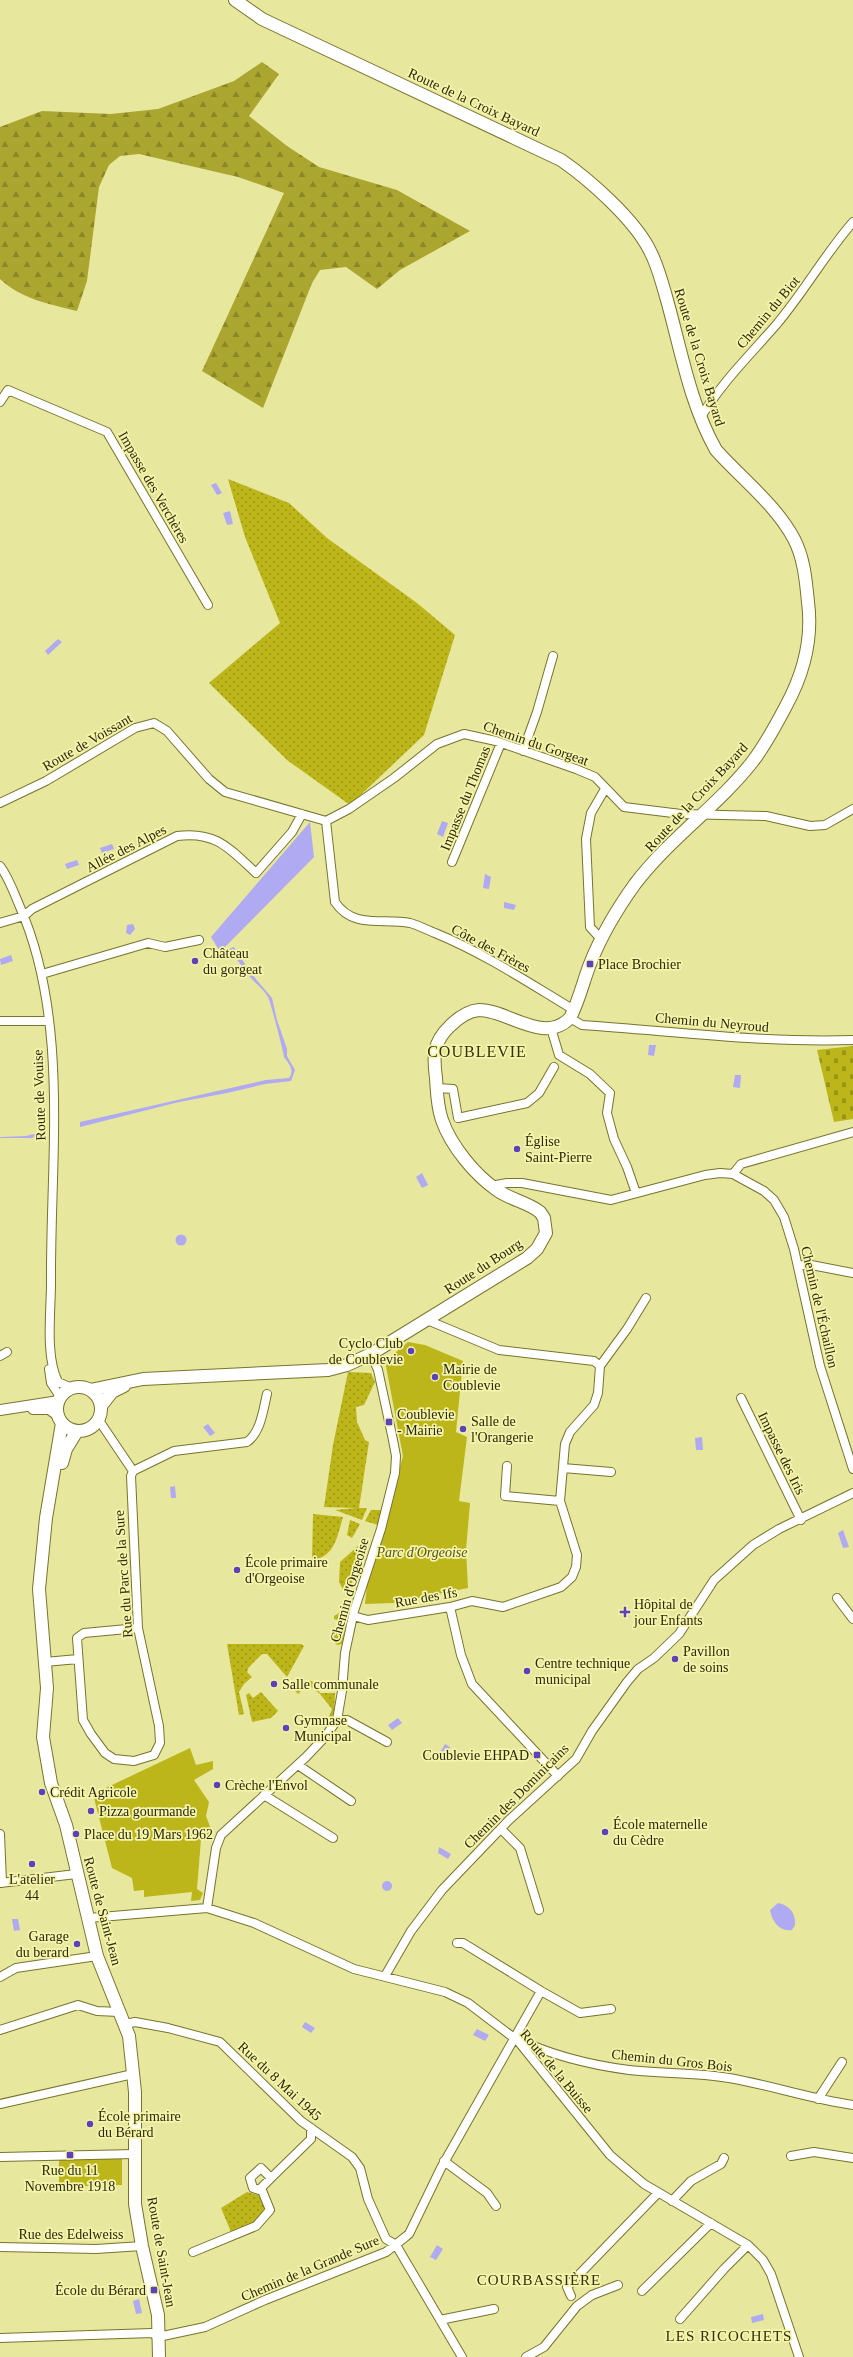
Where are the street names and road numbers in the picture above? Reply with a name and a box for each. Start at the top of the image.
street label: Route de la Croix Bayard [406,65,542,139]
street label: Chemin du Biot [734,273,803,351]
street label: Route de la Croix Bayard [671,287,728,428]
street label: Impasse des Verchères [115,429,192,546]
street label: Route de Voissant [40,711,135,774]
street label: Chemin du Gorgeat [481,718,590,769]
street label: Route de la Croix Bayard [642,740,751,855]
street label: Impasse du Thomas [438,744,493,853]
street label: Allée des Alpes [84,822,169,875]
street label: Côte des Frères [449,921,533,976]
street label: Chemin du Neyroud [654,1010,770,1035]
street label: Route de Vouise [30,1049,49,1141]
street label: Route du Bourg [442,1236,525,1297]
street label: Chemin de l'Échaillon [798,1244,842,1370]
street label: Impasse des Iris [755,1409,808,1497]
street label: Rue du Parc de la Sure [112,1510,135,1638]
street label: Chemin d'Orgeoise [327,1536,372,1644]
street label: Rue des Ifs [394,1585,458,1610]
street label: Chemin des Dominicains [461,1741,572,1852]
street label: Route de Saint-Jean [81,1855,124,1967]
street label: Route de la Buisse [517,2026,596,2116]
street label: Rue du 8 Mai 1945 [235,2039,324,2124]
street label: Chemin du Gros Bois [611,2047,733,2074]
street label: Route de Saint-Jean [144,2196,179,2309]
street label: Rue des Edelweiss [19,2227,123,2242]
street label: Chemin de la Grande Sure [239,2233,381,2304]

